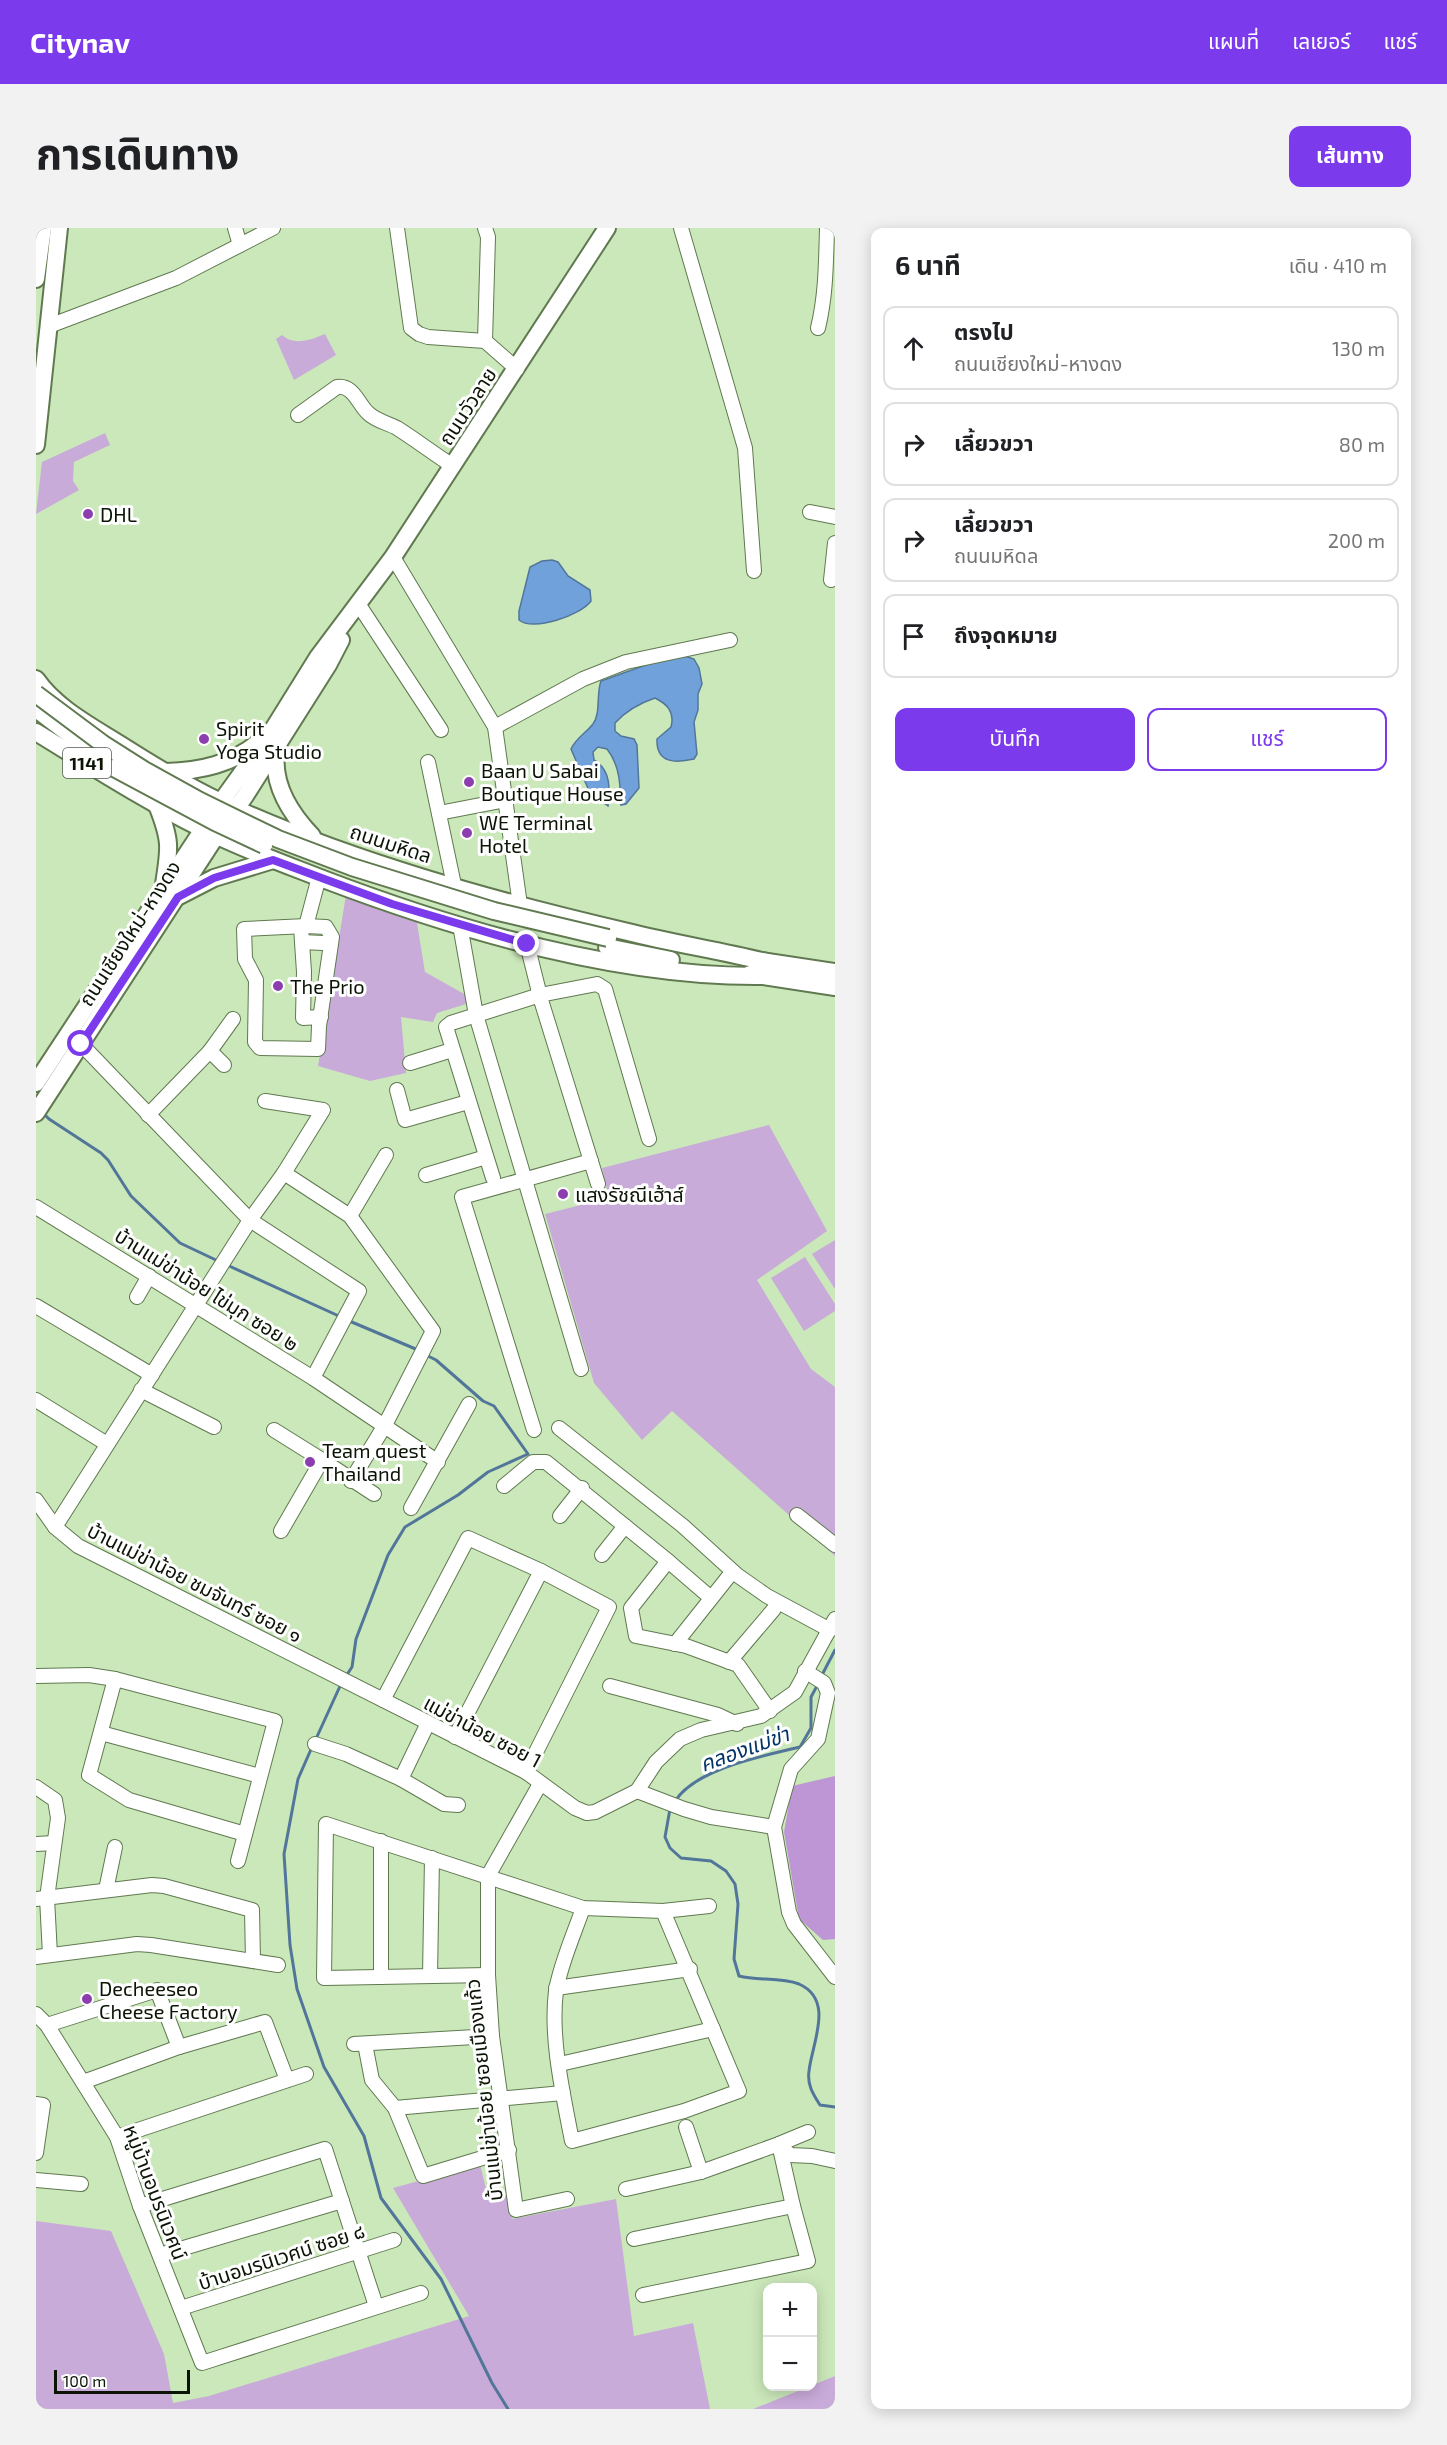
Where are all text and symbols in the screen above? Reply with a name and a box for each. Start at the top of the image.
text: Citynav [30,25,130,59]
text: แผนที่ [1208,28,1259,53]
text: เลเยอร์ [1292,28,1351,53]
text: แชร์ [1384,28,1417,53]
button: เส้นทาง [1289,126,1411,187]
text: การเดินทาง [36,127,239,177]
text: 6 นาที [895,249,961,280]
text: เดิน · 410 m [1289,253,1387,277]
text: ตรงไป [954,318,1014,344]
icon: ahead [897,332,930,365]
text: 130 m [1332,336,1385,360]
text: ถนนเชียงใหม่-หางดง [954,351,1122,375]
street label: ถนนวัวลาย [433,363,501,449]
icon: right [897,428,930,461]
text: เลี้ยวขวา [954,429,1034,455]
text: 80 m [1339,432,1385,456]
place label: DHL [100,502,137,526]
marker: DHL [81,507,95,521]
text: เลี้ยวขวา [954,510,1034,536]
icon: right [897,524,930,557]
text: 200 m [1328,528,1385,552]
text: ถนนมหิดล [954,543,1038,567]
icon: arrive [897,620,930,653]
text: ถึงจุดหมาย [954,621,1058,647]
button: บันทึก [895,708,1135,771]
button: แชร์ [1147,708,1387,771]
place label: Spirit Yoga Studio [216,716,322,763]
marker: Spirit Yoga Studio [197,732,211,746]
road number: 1141 [63,748,111,778]
place label: Baan U Sabai Boutique House [481,758,624,805]
marker: Baan U Sabai Boutique House [462,775,476,789]
place label: WE Terminal Hotel [479,810,592,857]
street label: ถนนมหิดล [347,819,435,867]
marker: WE Terminal Hotel [460,826,474,840]
street label: ถนนเชียงใหม่-หางดง [73,856,185,1010]
route end [513,930,539,956]
place label: The Prio [290,974,365,998]
marker: The Prio [271,979,285,993]
route start [67,1030,93,1056]
place label: แสงรัชณีเฮ้าส์ [575,1182,684,1206]
marker: แสงรัชณีเฮ้าส์ [556,1187,570,1201]
street label: บ้านแม่ข่าน้อย ไข่มุก ซอย ๒ [110,1223,303,1356]
place label: Team quest Thailand [322,1438,427,1485]
marker: Team quest Thailand [303,1455,317,1469]
street label: บ้านแม่ข่าน้อย ชมจันทร์ ซอย ๑ [84,1517,306,1647]
street label: แม่ข่าน้อย ซอย 1 [420,1690,546,1772]
water label: คลองแม่ข่า [696,1720,793,1776]
place label: Decheeseo Cheese Factory [99,1976,238,2023]
street label: บ้านแม่ข่าน้อย ซอยเมืองแก้ว [459,1978,507,2202]
marker: Decheeseo Cheese Factory [80,1992,94,2006]
street label: หมู่บ้านอมรนิเวศน์ [117,2121,193,2264]
street label: บ้านอมรนิเวศน์ ซอย ๘ [195,2218,367,2294]
map controls [763,2283,817,2391]
button: + [763,2283,817,2337]
button: − [763,2337,817,2391]
scale bar [54,2367,190,2394]
text: 100 m [63,2371,106,2390]

